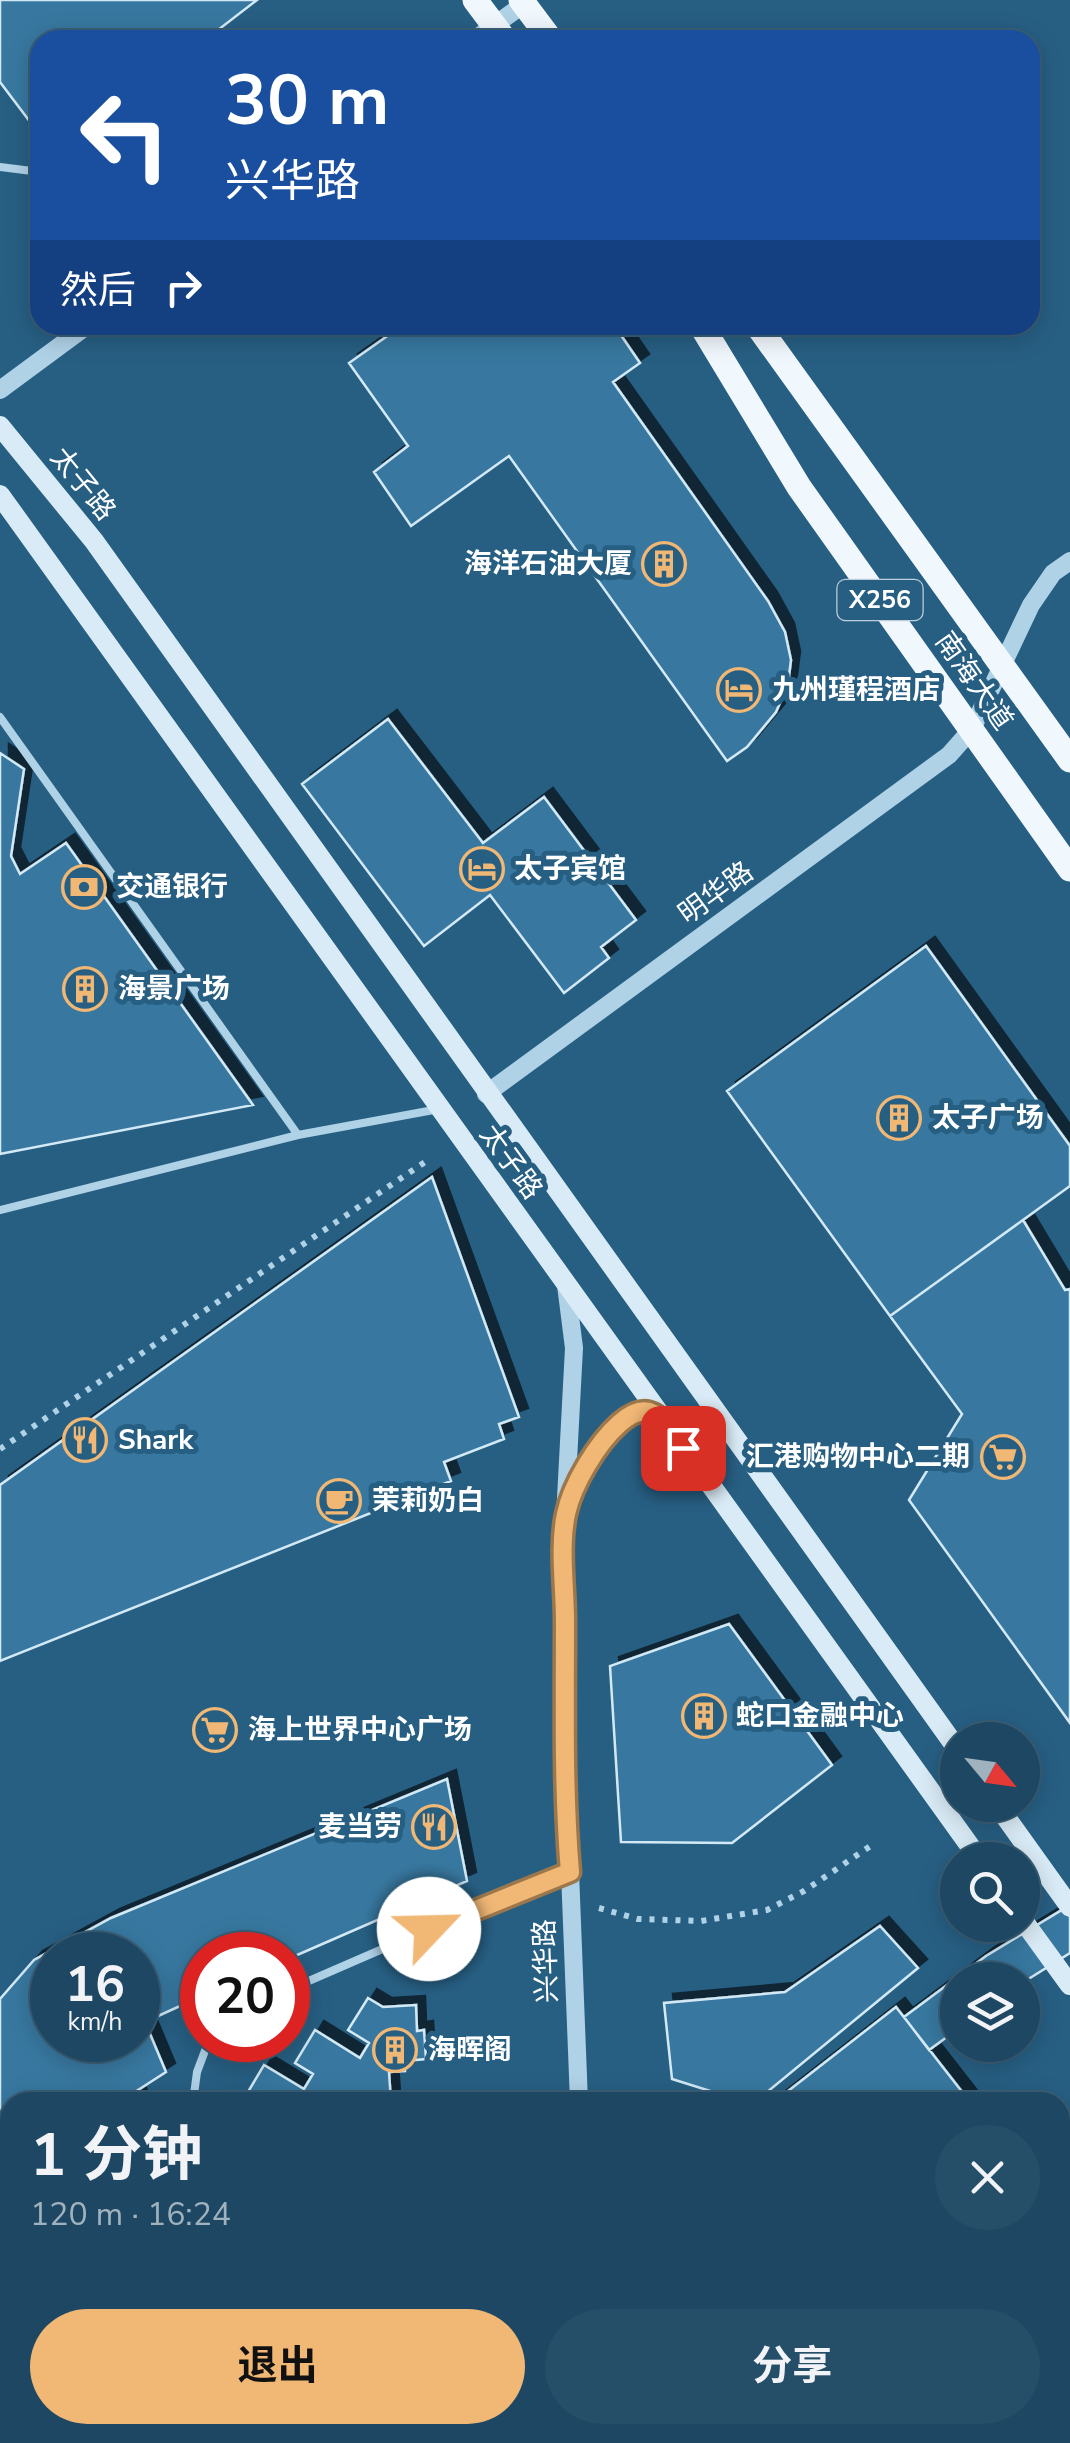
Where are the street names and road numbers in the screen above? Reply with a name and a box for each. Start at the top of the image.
street label: 太子路 [42,439,124,529]
road number: X256 [838,580,922,620]
street label: 南海大道 [926,624,1022,738]
street label: 明华路 [671,853,761,933]
street label: 太子路 [471,1117,551,1207]
street label: 兴华路 [526,1918,566,2004]

